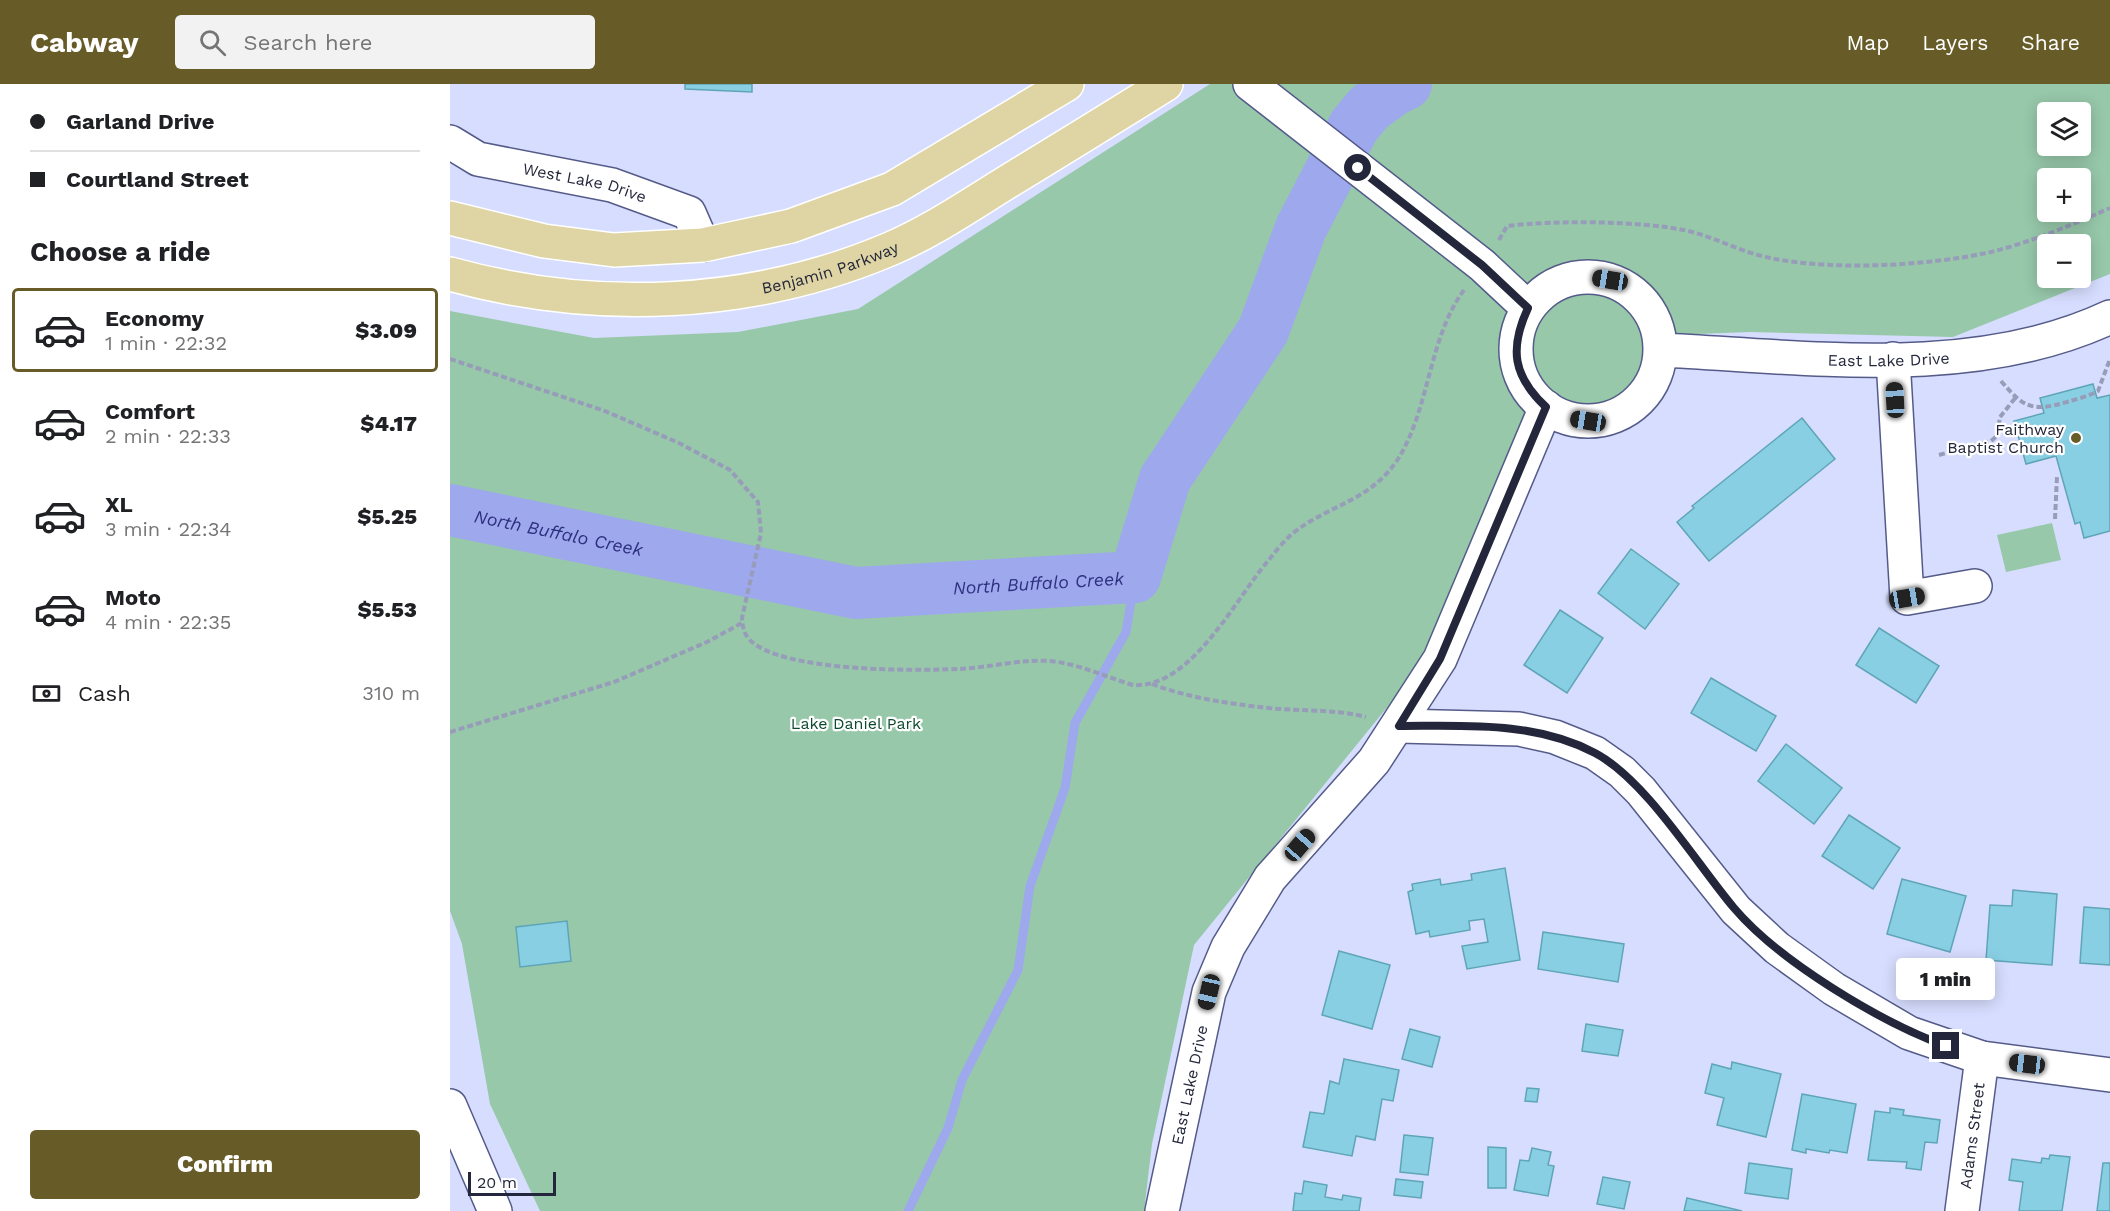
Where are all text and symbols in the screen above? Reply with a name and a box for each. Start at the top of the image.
search box [175,15,595,69]
text: Cabway [30,26,139,59]
icon: search [196,26,229,59]
text: Search here [244,30,373,55]
text: Map [1846,30,1889,55]
text: Layers [1922,30,1988,55]
text: Share [2021,30,2080,55]
map controls [2037,102,2091,288]
button: layers [2037,102,2091,156]
text: Garland Drive [66,109,214,134]
route start [1344,154,1371,181]
street label: West Lake Drive [521,158,649,206]
text: Courtland Street [66,167,249,192]
button: + [2037,168,2091,222]
button: − [2037,234,2091,288]
text: Choose a ride [30,236,210,268]
street label: Benjamin Parkway [760,237,902,297]
car [1591,268,1629,292]
icon: car [33,303,87,357]
text: Economy [105,306,204,331]
text: $3.09 [355,318,417,343]
text: 1 min · 22:32 [105,331,227,355]
street label: East Lake Drive [1827,348,1950,370]
car [1885,382,1905,418]
icon: car [33,396,87,450]
text: Comfort [105,399,195,424]
car [1569,409,1607,433]
text: $4.17 [360,411,417,436]
place label: Faithway Baptist Church [1947,420,2065,457]
text: 2 min · 22:33 [105,424,231,448]
marker: Faithway Baptist Church [2069,431,2083,445]
icon: car [33,489,87,543]
text: XL [105,492,133,517]
text: $5.25 [357,504,417,529]
water label: North Buffalo Creek [473,505,646,560]
text: 3 min · 22:34 [105,517,232,541]
water label: North Buffalo Creek [952,567,1126,598]
icon: car [33,582,87,636]
text: Moto [105,585,161,610]
car [1888,586,1926,610]
text: $5.53 [357,597,417,622]
text: 4 min · 22:35 [105,610,232,634]
icon: cash [30,677,63,710]
text: Cash [78,681,131,706]
text: 310 m [362,681,420,705]
park label: Lake Daniel Park [791,714,921,733]
car [1281,826,1319,864]
callout: 1 min [1896,959,1996,1001]
text: 1 min [1920,967,1971,991]
car [1196,972,1222,1012]
street label: East Lake Drive [1167,1023,1211,1146]
route end [1932,1032,1959,1059]
car [2008,1053,2046,1075]
street label: Adams Street [1956,1081,1988,1190]
button: Confirm [30,1130,420,1199]
scale bar [468,1169,556,1196]
text: 20 m [477,1173,517,1192]

